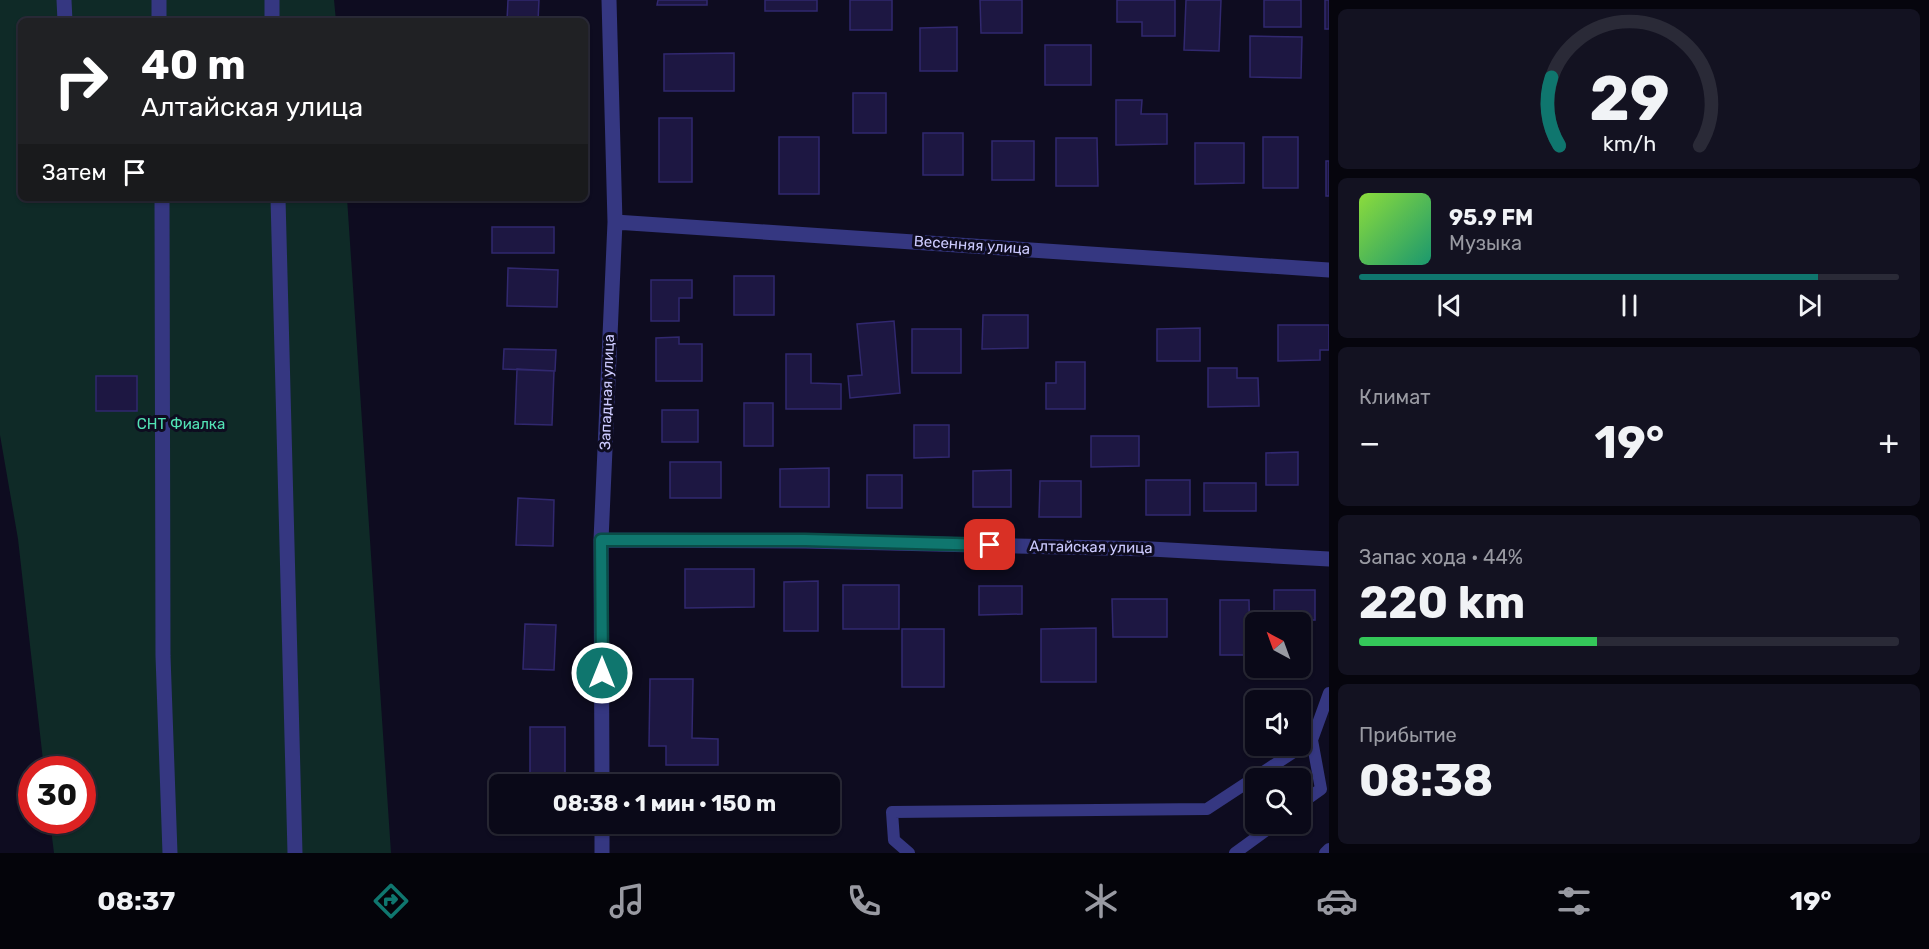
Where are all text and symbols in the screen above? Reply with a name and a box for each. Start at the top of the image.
text: 40 m [141,40,246,90]
icon: right [42,42,120,120]
text: 29 [1589,62,1669,136]
text: Алтайская улица [141,91,363,123]
text: km/h [1602,131,1656,156]
icon: arrive [118,156,151,189]
text: Затем [42,159,106,186]
text: 95.9 FM [1449,204,1533,231]
text: Музыка [1449,231,1522,255]
street label: Весенняя улица [913,232,1031,258]
icon: previous [1433,289,1466,322]
icon: pause [1613,289,1646,322]
icon: next [1793,289,1826,322]
street label: Западная улица [596,334,618,450]
text: Климат [1359,385,1431,409]
park label: СНТ Фиалка [137,415,225,433]
text: 19° [1595,416,1664,469]
text: − [1359,423,1380,462]
text: + [1878,423,1899,462]
pin [964,519,1015,570]
icon: arrive [973,528,1006,561]
street label: Алтайская улица [1029,537,1153,557]
text: Запас хода · 44% [1359,545,1523,569]
text: 220 km [1359,576,1525,629]
north arrow [1245,612,1311,678]
map controls [1245,612,1311,834]
position arrow [570,641,634,705]
button: sound [1245,690,1311,756]
text: Прибытие [1359,723,1457,747]
text: 08:38 [1359,754,1493,807]
speed limit sign: 30 [18,756,96,834]
button: search [1245,768,1311,834]
text: 08:38 · 1 мин · 150 m [553,790,776,817]
icon: directions [370,880,412,922]
icon: music [606,880,648,922]
icon: phone [843,880,885,922]
icon: climate [1080,880,1122,922]
icon: car [1316,880,1358,922]
icon: filters [1553,880,1595,922]
text: 08:37 [97,885,175,917]
text: 19° [1790,885,1832,917]

